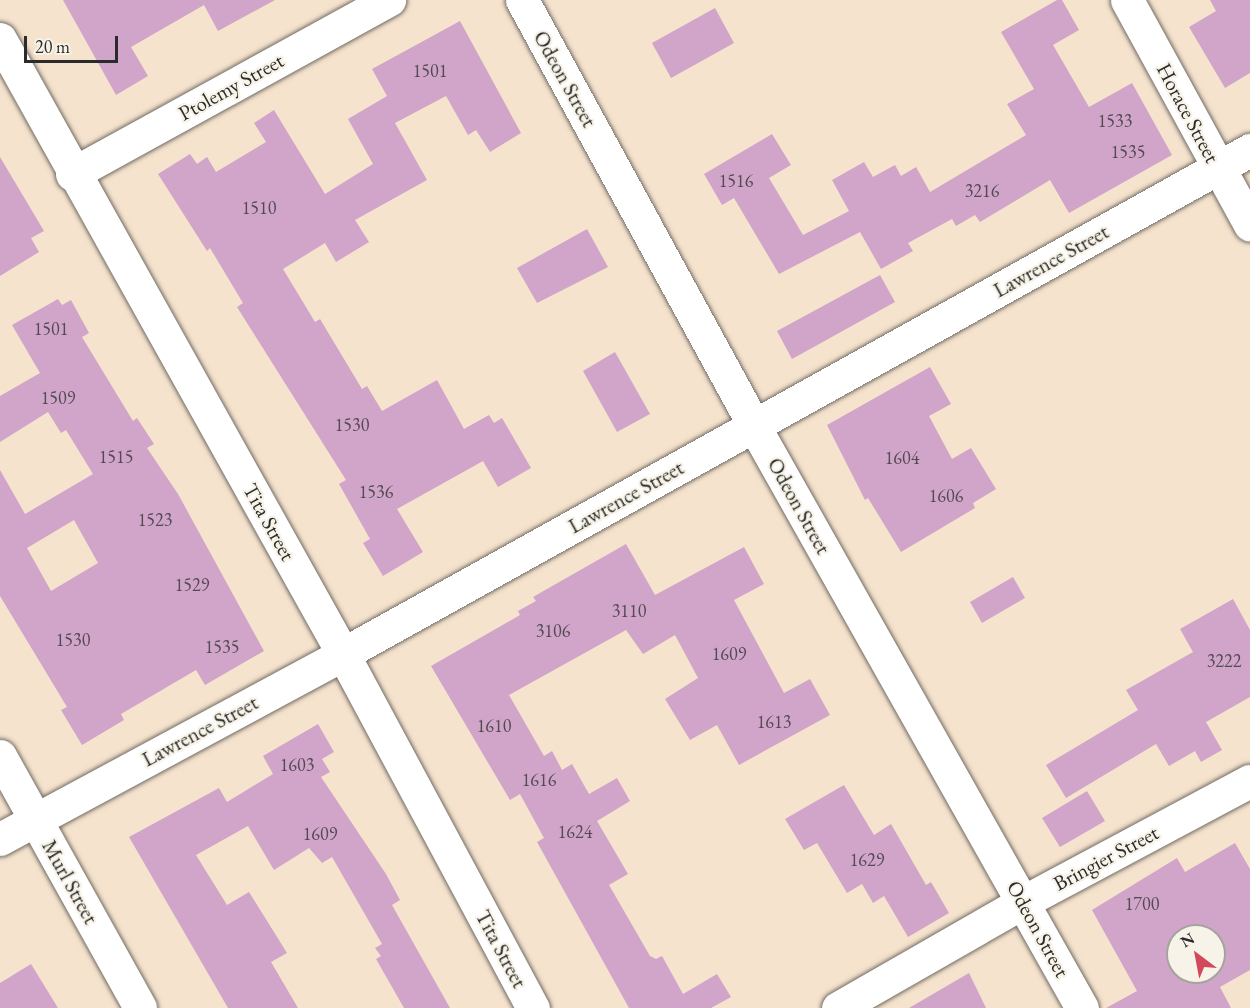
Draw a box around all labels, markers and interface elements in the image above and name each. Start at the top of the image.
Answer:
scale bar [27,24,122,62]
street label: Odeon Street [528,26,602,132]
text: 20 m [35,35,70,58]
street label: Ptolemy Street [174,48,288,126]
street label: Horace Street [1151,59,1225,167]
house number: 1501 [413,60,447,82]
house number: 1533 [1098,110,1132,132]
house number: 1535 [1111,141,1145,163]
house number: 1516 [719,170,753,192]
house number: 3216 [965,180,999,202]
house number: 1510 [242,197,276,219]
street label: Lawrence Street [989,219,1113,303]
house number: 1501 [34,318,68,340]
house number: 1509 [41,387,75,409]
house number: 1530 [335,414,369,436]
house number: 1515 [99,446,133,468]
house number: 1604 [885,447,919,469]
street label: Odeon Street [762,453,836,559]
street label: Lawrence Street [564,455,688,539]
street label: Tita Street [237,479,301,565]
house number: 1536 [359,481,393,503]
house number: 1606 [929,485,963,507]
house number: 1523 [138,509,172,531]
house number: 1529 [175,574,209,596]
house number: 3110 [612,600,646,622]
house number: 3106 [536,620,570,642]
house number: 1530 [56,629,90,651]
house number: 1535 [205,636,239,658]
house number: 1609 [712,643,746,665]
house number: 3222 [1207,650,1241,672]
street label: Lawrence Street [138,690,262,772]
house number: 1613 [757,711,791,733]
house number: 1610 [477,715,511,737]
house number: 1603 [280,754,314,776]
house number: 1616 [522,769,556,791]
street label: Bringier Street [1049,820,1163,896]
house number: 1624 [558,821,592,843]
house number: 1609 [303,823,337,845]
street label: Murl Street [37,835,103,929]
house number: 1629 [850,849,884,871]
street label: Odeon Street [1001,876,1075,982]
house number: 1700 [1125,893,1159,915]
street label: Tita Street [470,906,532,992]
north arrow [1166,924,1226,984]
text: N [1176,928,1198,952]

